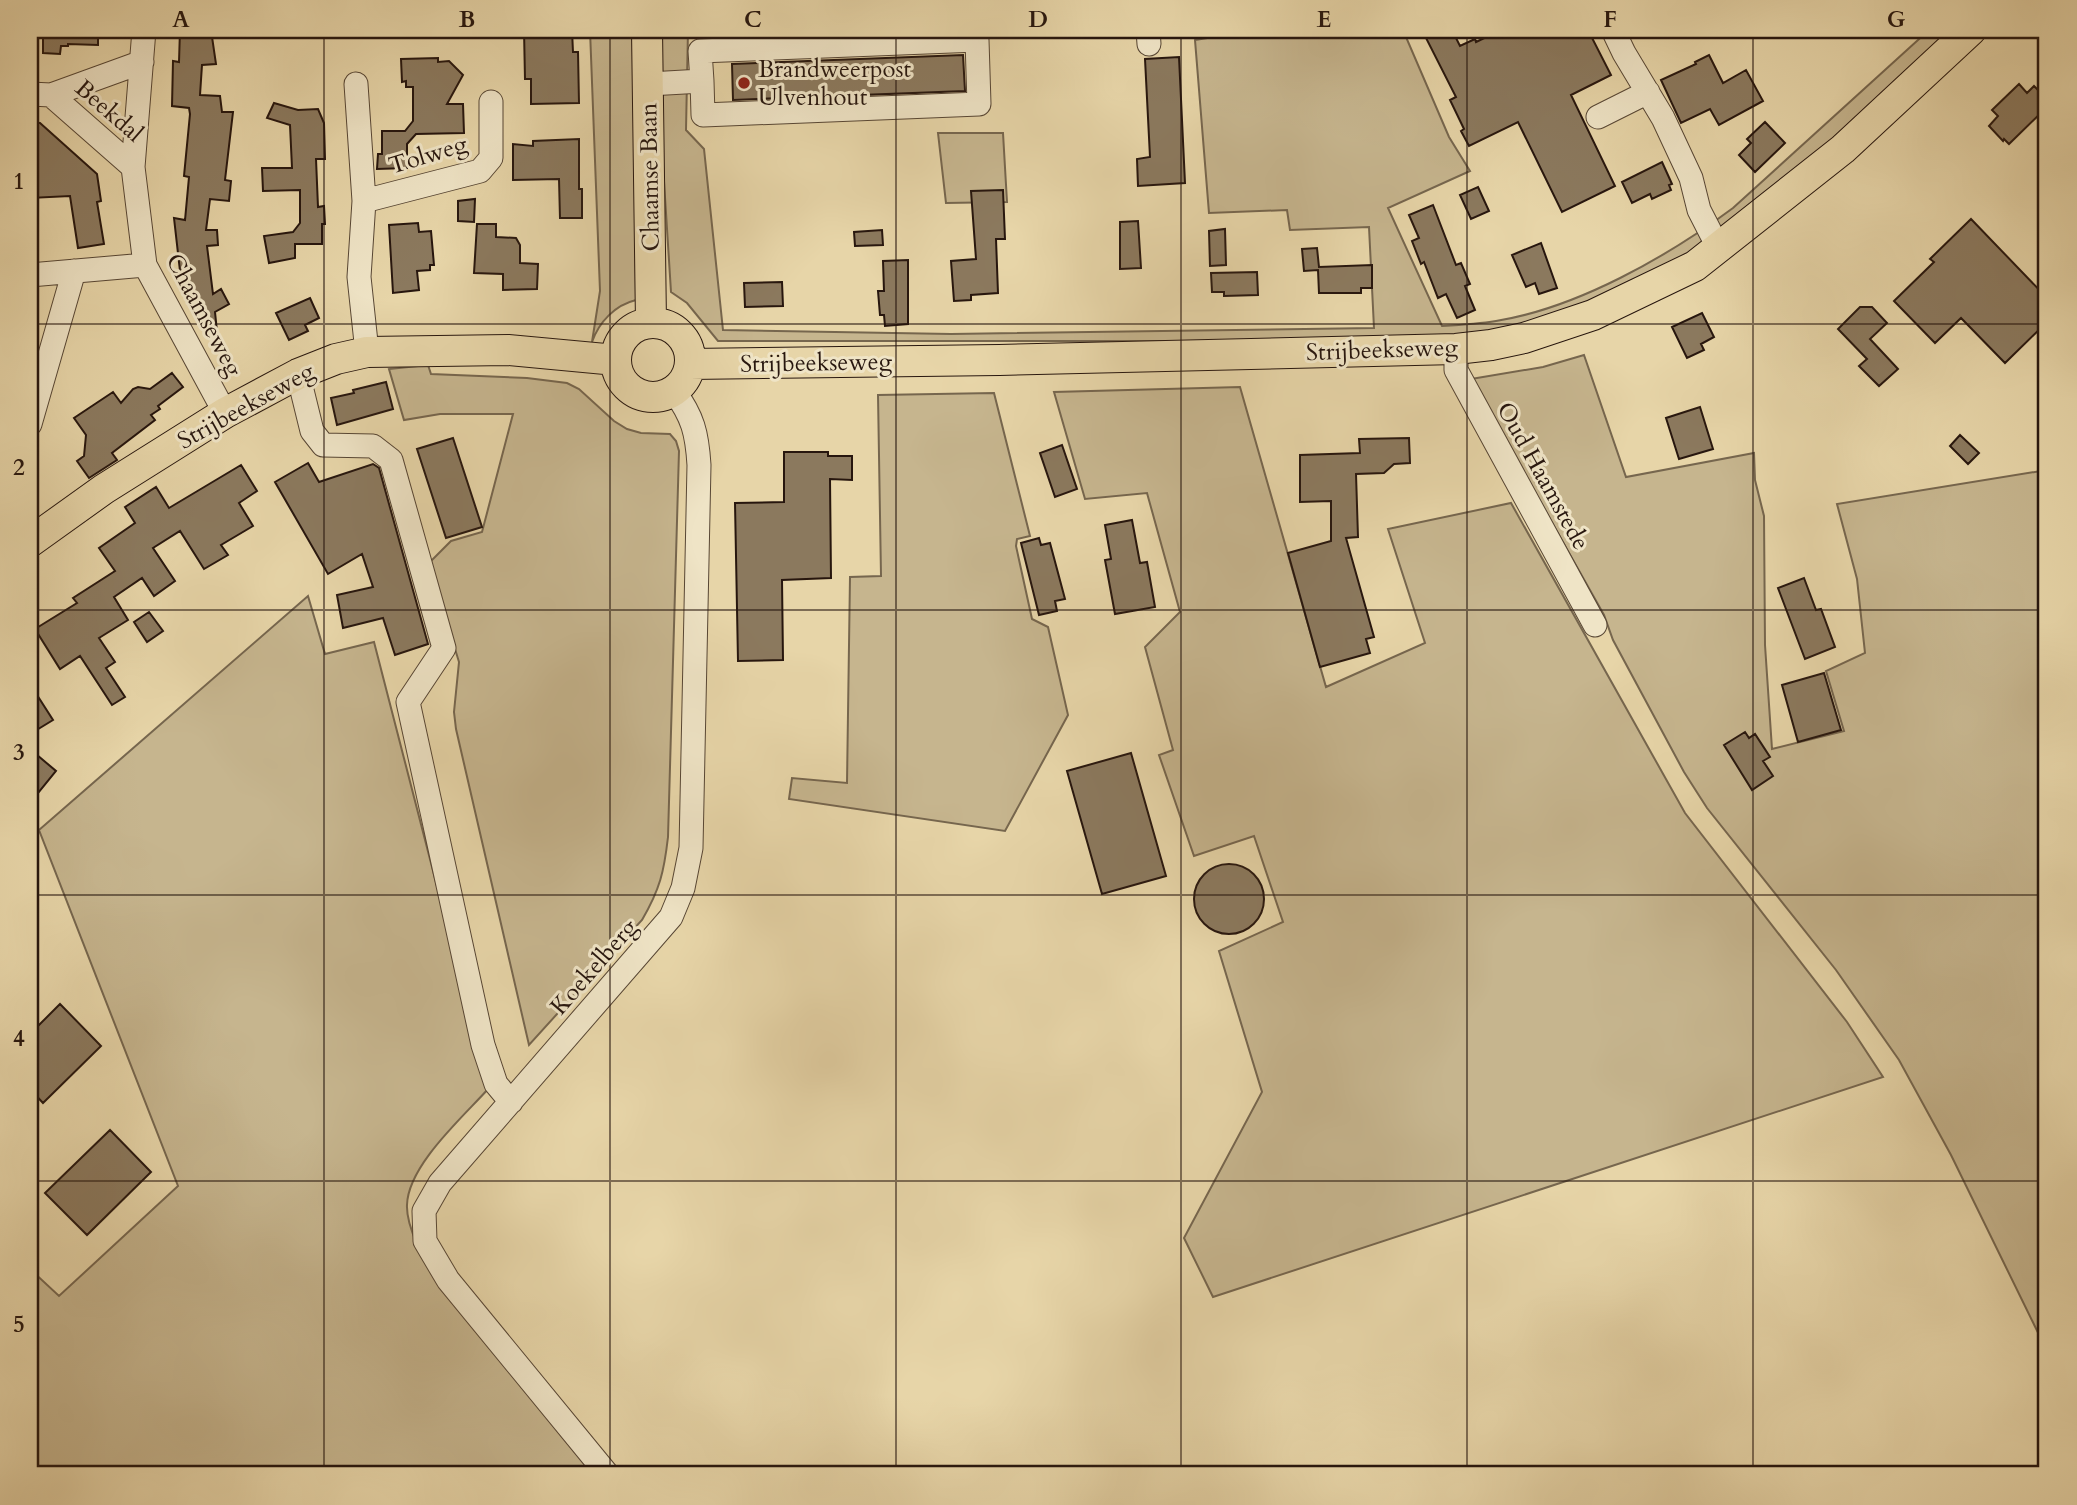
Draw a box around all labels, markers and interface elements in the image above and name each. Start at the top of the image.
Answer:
text: A [172,4,190,35]
text: B [459,4,475,35]
text: C [744,4,762,35]
text: D [1028,4,1048,35]
text: E [1317,4,1331,35]
text: F [1603,4,1617,35]
text: G [1887,4,1906,35]
place label: Brandweerpost Ulvenhout [758,53,911,114]
street label: Beekdal [68,72,150,150]
marker: Brandweerpost Ulvenhout [736,75,752,91]
street label: Chaamse Baan [632,102,668,252]
street label: Tolweg [385,127,472,183]
text: 1 [13,166,25,197]
street label: Chaamseweg [158,248,251,383]
street label: Strijbeekseweg [1306,331,1459,369]
street label: Strijbeekseweg [740,345,893,381]
street label: Strijbeekseweg [172,354,321,457]
street label: Oud Haamstede [1489,396,1597,556]
text: 2 [13,452,25,483]
text: 3 [13,737,25,768]
street label: Koekelberg [543,911,645,1022]
text: 4 [13,1023,25,1054]
text: 5 [13,1309,25,1340]

